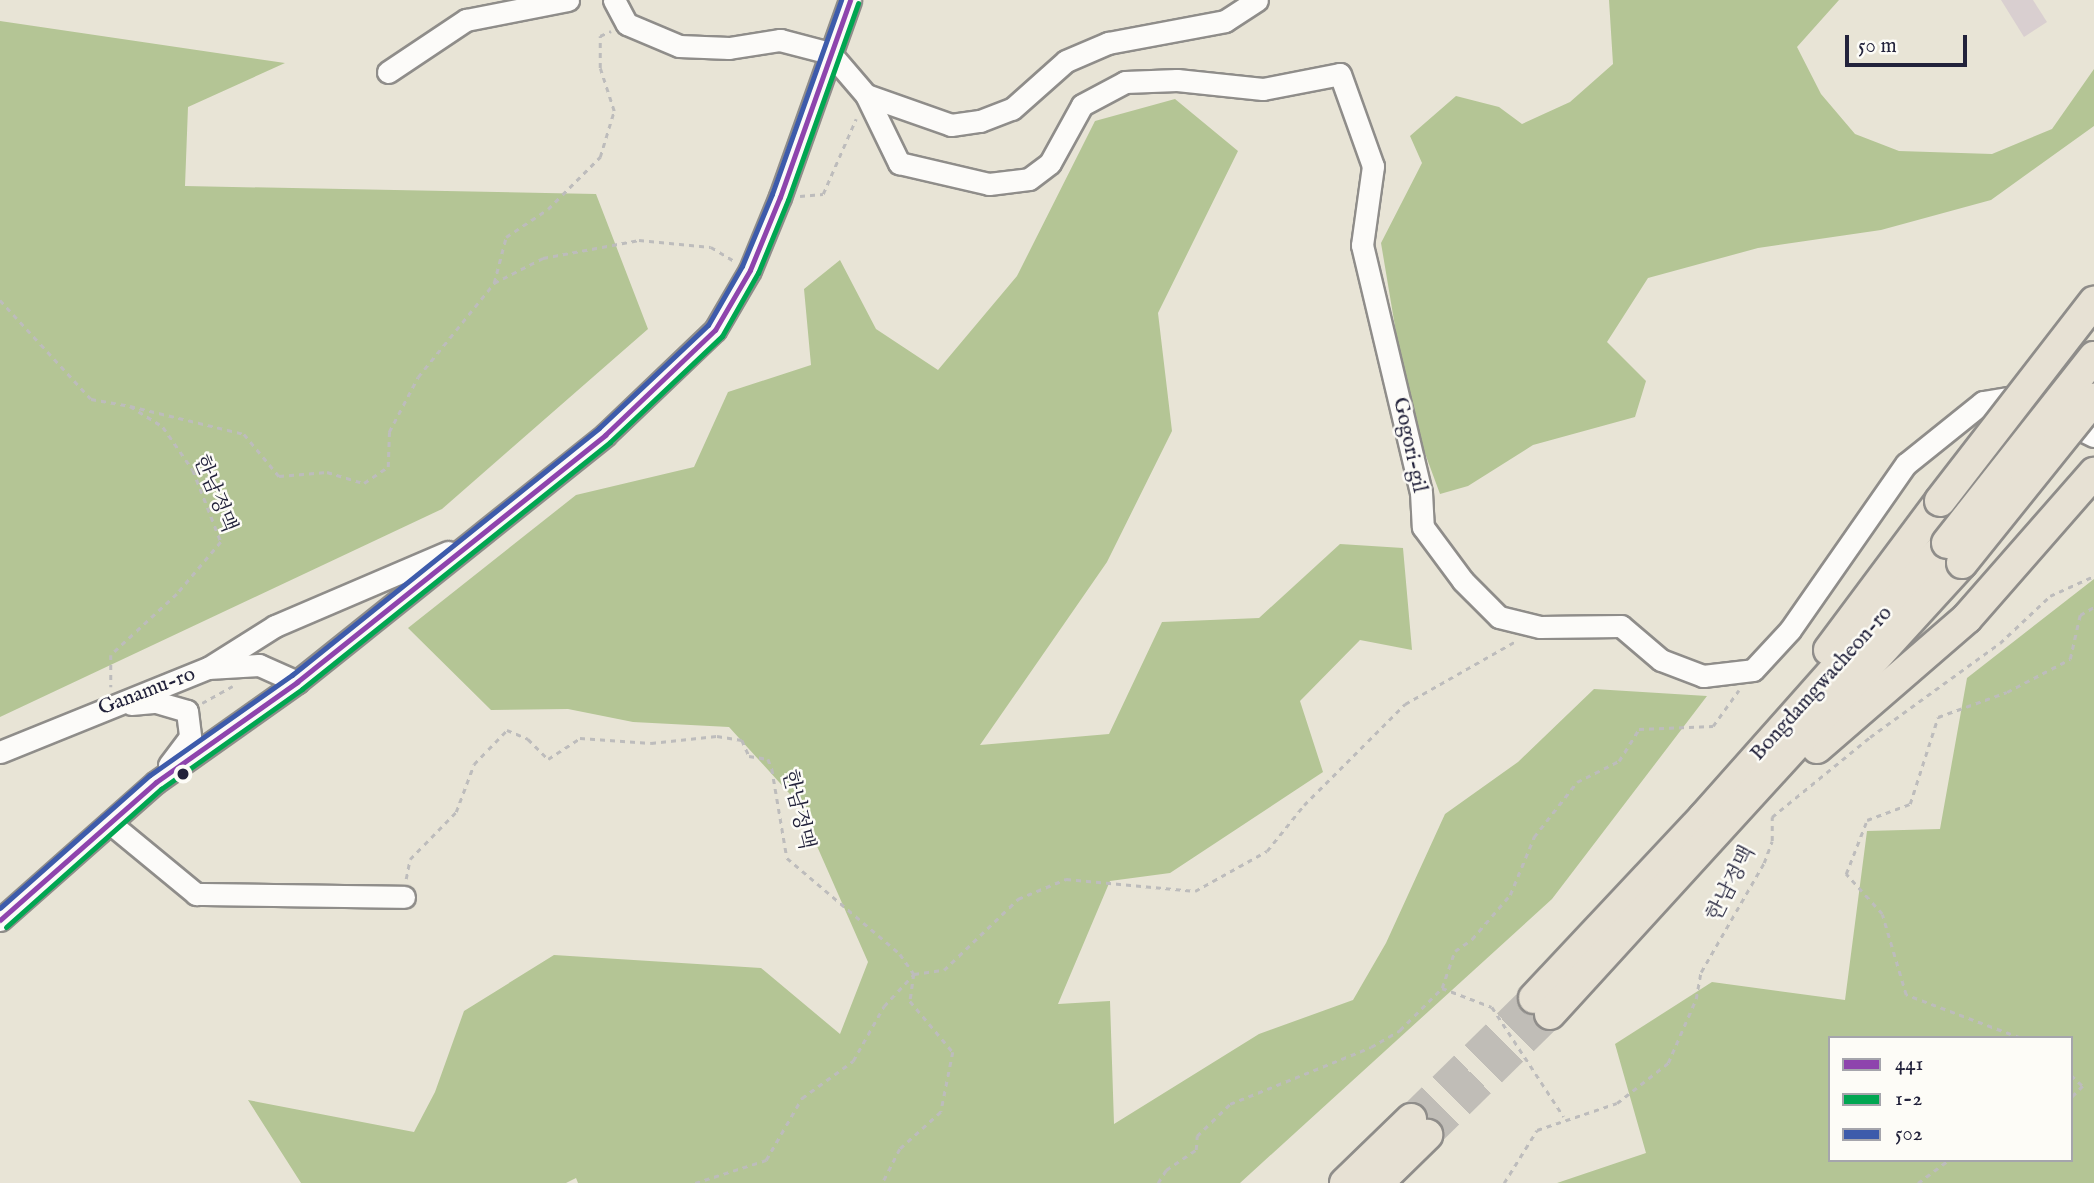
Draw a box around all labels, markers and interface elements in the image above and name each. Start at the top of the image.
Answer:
scale bar [1849,21,1972,65]
text: 50 m [1858,33,1897,60]
street label: Gogori-gil [1387,395,1431,495]
street label: 한남정맥 [187,452,241,536]
street label: Bongdamgwacheon-ro [1746,601,1898,767]
street label: Ganamu-ro [95,662,199,722]
unlabelled marker [176,767,190,781]
street label: 한남정맥 [776,768,818,852]
street label: 한남정맥 [1702,842,1762,926]
legend [1828,1036,2073,1162]
text: 441 [1895,1051,1923,1078]
text: 1-2 [1895,1086,1922,1113]
text: 502 [1895,1121,1923,1148]

